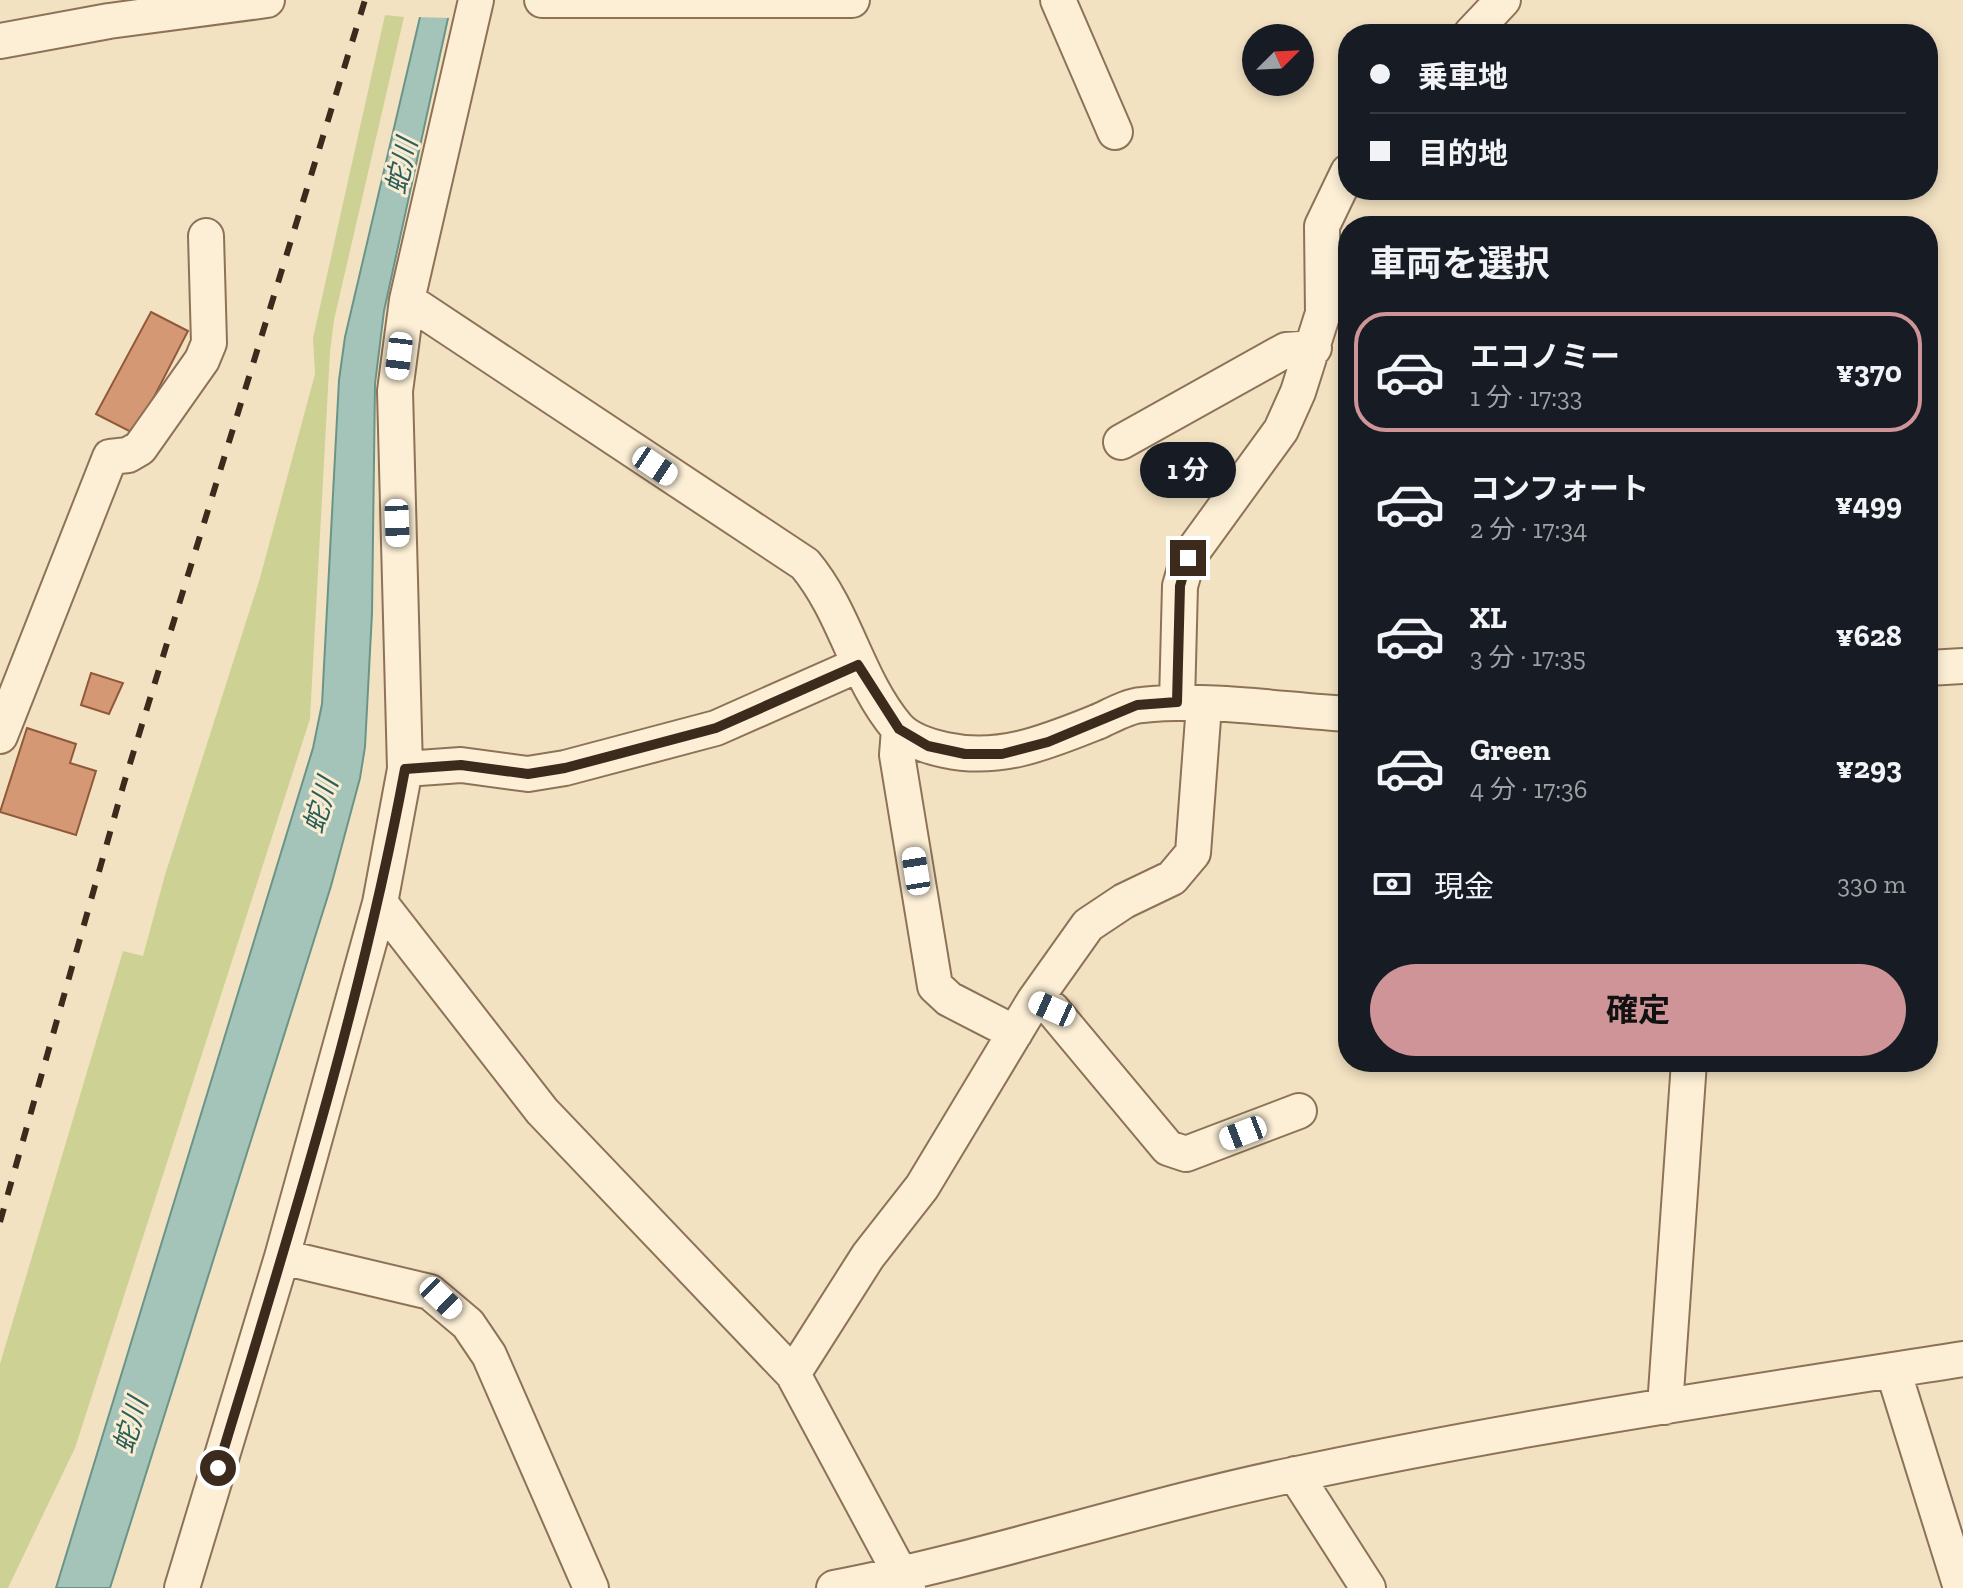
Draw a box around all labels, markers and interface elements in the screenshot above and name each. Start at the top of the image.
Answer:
north arrow [1242,24,1314,96]
map controls [1242,24,1314,96]
text: 乗車地 [1418,59,1508,95]
water label: 蛇川 [379,132,425,197]
text: 目的地 [1418,136,1508,172]
text: 車両を選択 [1370,242,1550,285]
car [384,331,414,381]
icon: car [1374,336,1446,408]
text: エコノミー [1470,339,1620,375]
text: ¥370 [1836,354,1902,390]
text: 1 分 · 17:33 [1470,381,1582,413]
callout: 1 分 [1140,442,1236,498]
car [628,443,682,489]
text: 1 分 [1167,454,1209,486]
icon: car [1374,468,1446,540]
text: コンフォート [1470,471,1649,507]
text: ¥499 [1835,486,1902,522]
car [384,499,410,547]
text: 2 分 · 17:34 [1470,513,1587,545]
route end [1170,540,1206,576]
icon: car [1374,600,1446,672]
text: XL [1470,600,1507,636]
text: ¥628 [1836,618,1902,654]
text: 3 分 · 17:35 [1470,641,1586,673]
icon: car [1374,732,1446,804]
text: Green [1470,732,1550,768]
text: ¥293 [1836,750,1902,786]
water label: 蛇川 [297,771,345,837]
text: 4 分 · 17:36 [1470,773,1588,805]
car [900,845,932,897]
icon: cash [1370,862,1414,906]
text: 330 m [1837,868,1906,900]
text: 現金 [1434,869,1494,905]
button: 確定 [1370,964,1906,1056]
car [1025,988,1079,1030]
car [1216,1113,1270,1153]
car [415,1273,467,1323]
water label: 蛇川 [107,1391,155,1457]
route start [200,1450,236,1486]

